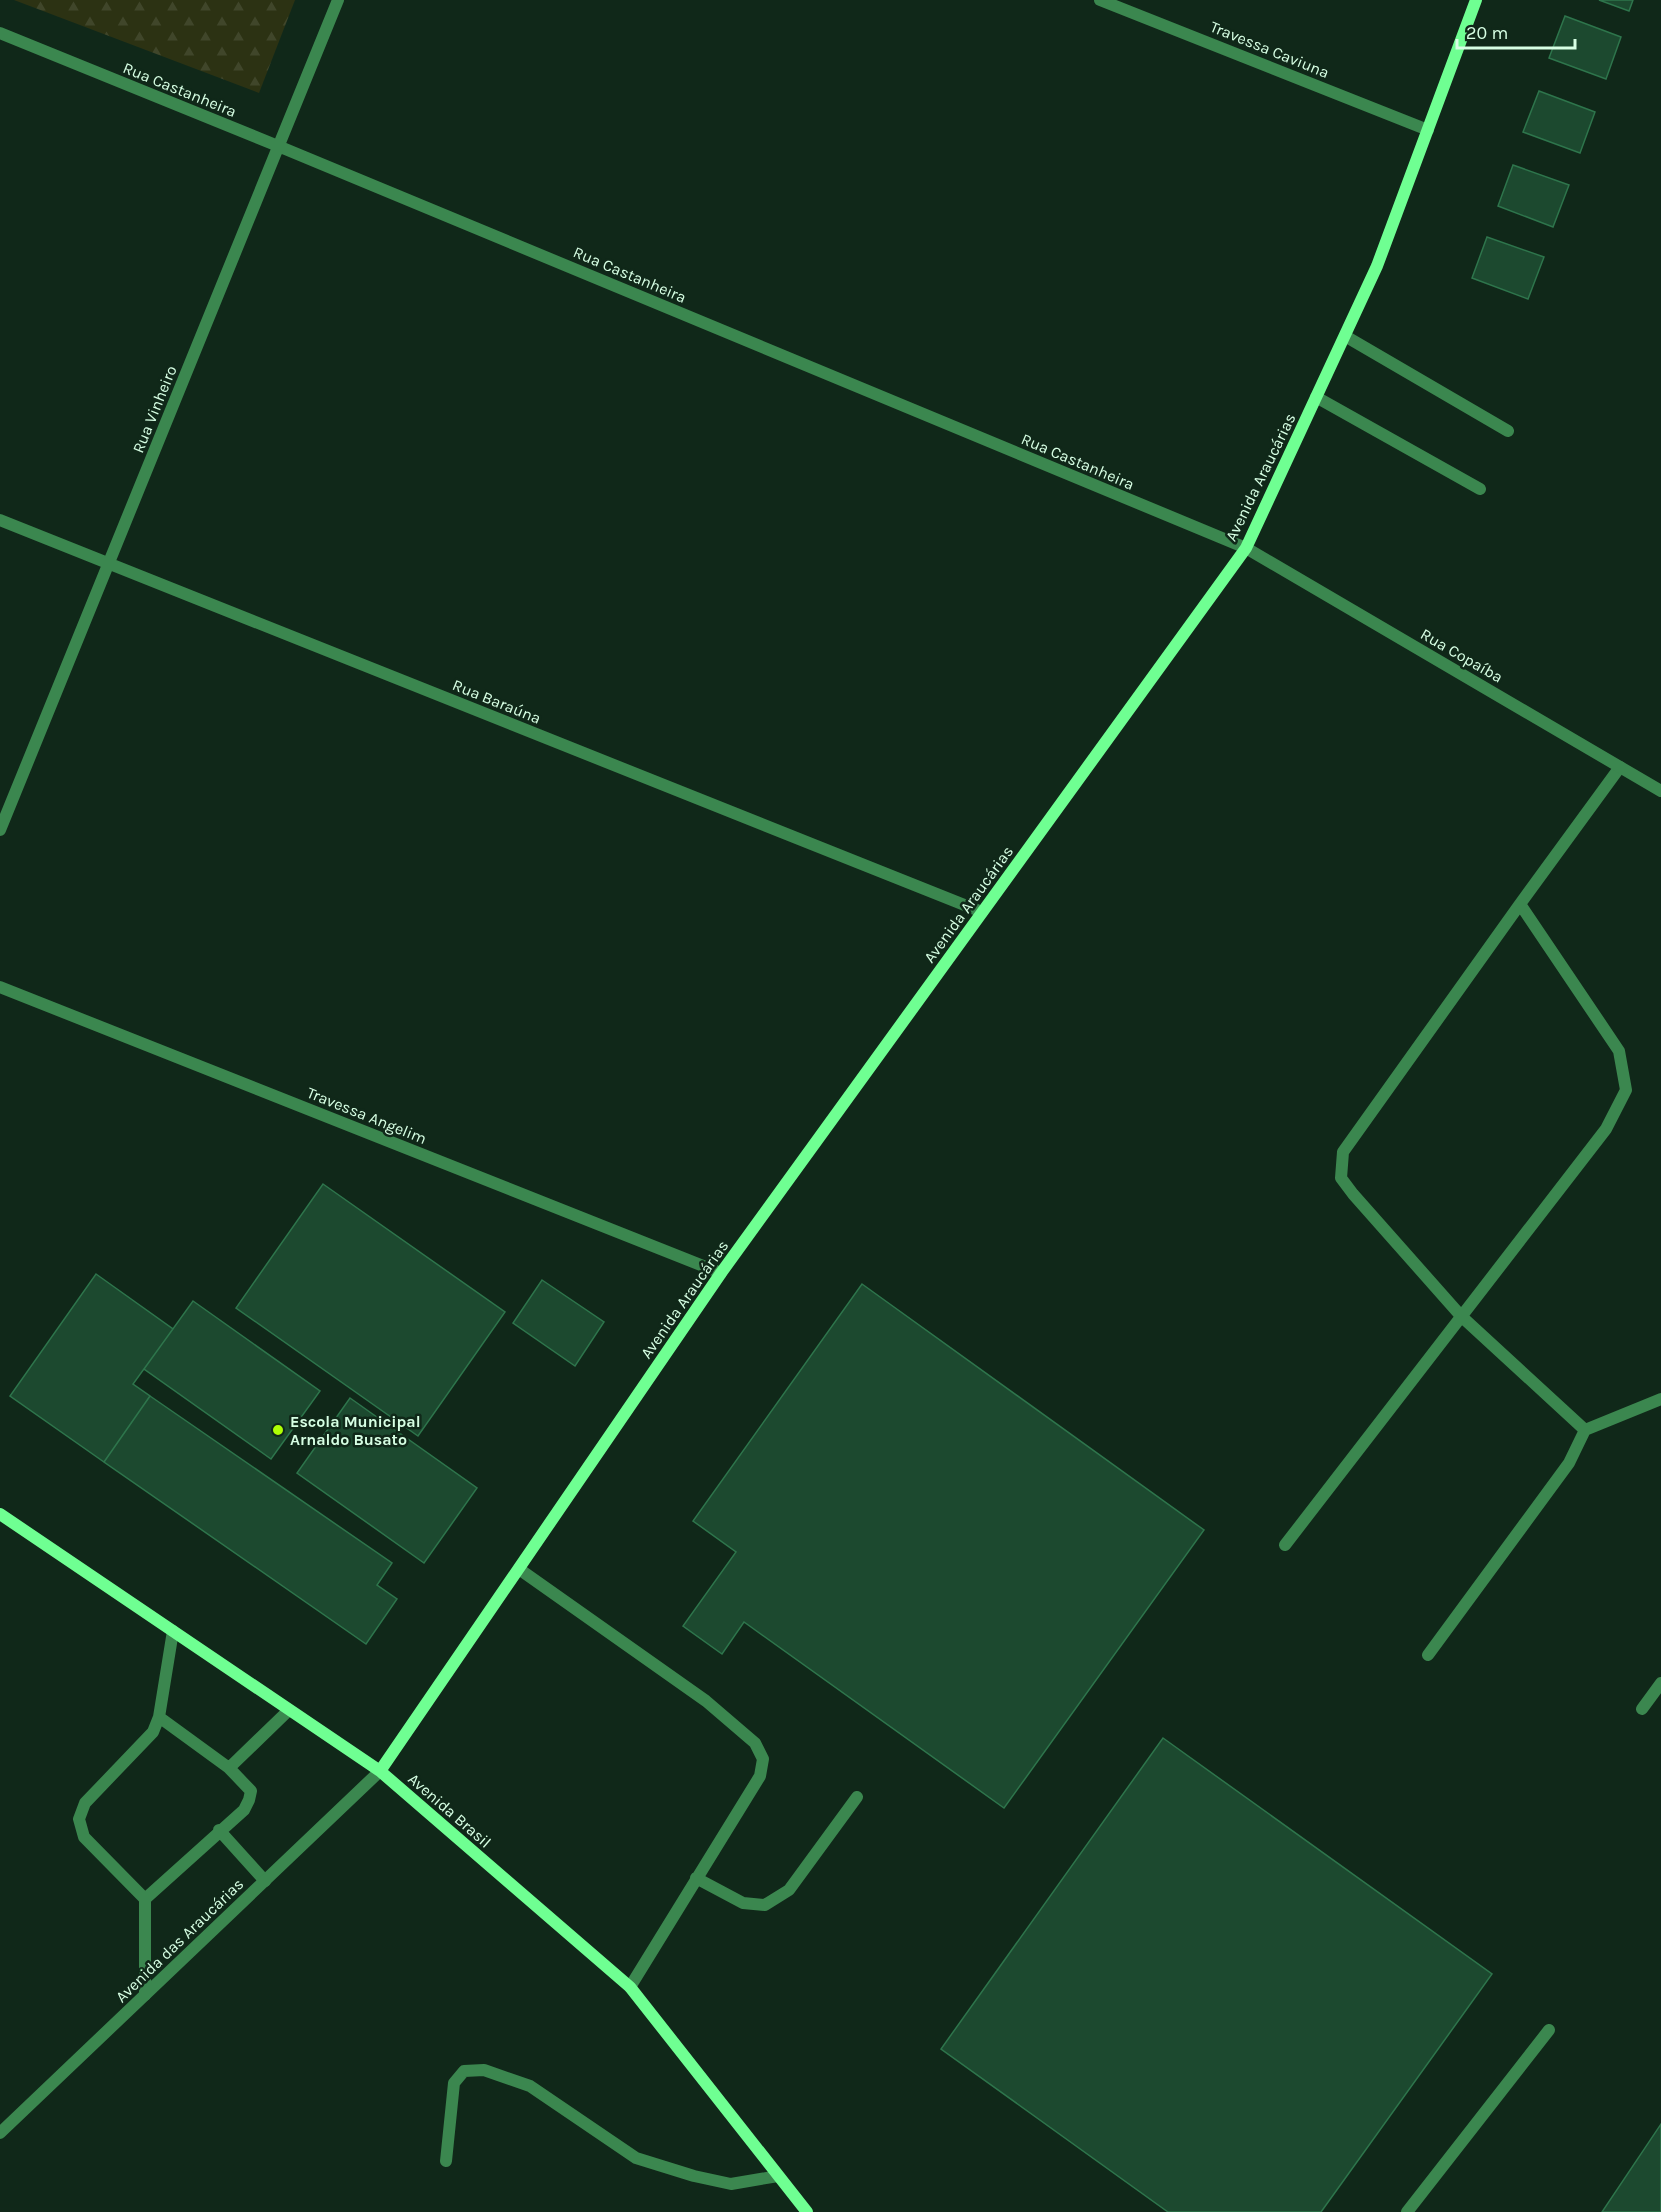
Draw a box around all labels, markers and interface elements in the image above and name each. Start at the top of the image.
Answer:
scale bar [1457,12,1576,50]
street label: Travessa Caviuna [1208,17,1332,82]
text: 20 m [1466,22,1508,44]
street label: Rua Castanheira [120,58,239,121]
street label: Rua Castanheira [570,242,689,307]
street label: Rua Vinheiro [128,363,181,456]
street label: Avenida Araucárias [1221,410,1300,544]
street label: Rua Castanheira [1018,429,1137,494]
street label: Rua Copaíba [1417,624,1506,687]
street label: Rua Baraúna [450,675,544,728]
street label: Avenida Araucárias [920,842,1017,966]
street label: Travessa Angelim [304,1083,429,1148]
street label: Avenida Araucárias [636,1237,732,1362]
place label: Escola Municipal Arnaldo Busato [290,1412,421,1449]
marker: Escola Municipal Arnaldo Busato [271,1423,285,1437]
street label: Avenida Brasil [404,1769,495,1852]
street label: Avenida das Araucárias [111,1874,247,2006]

